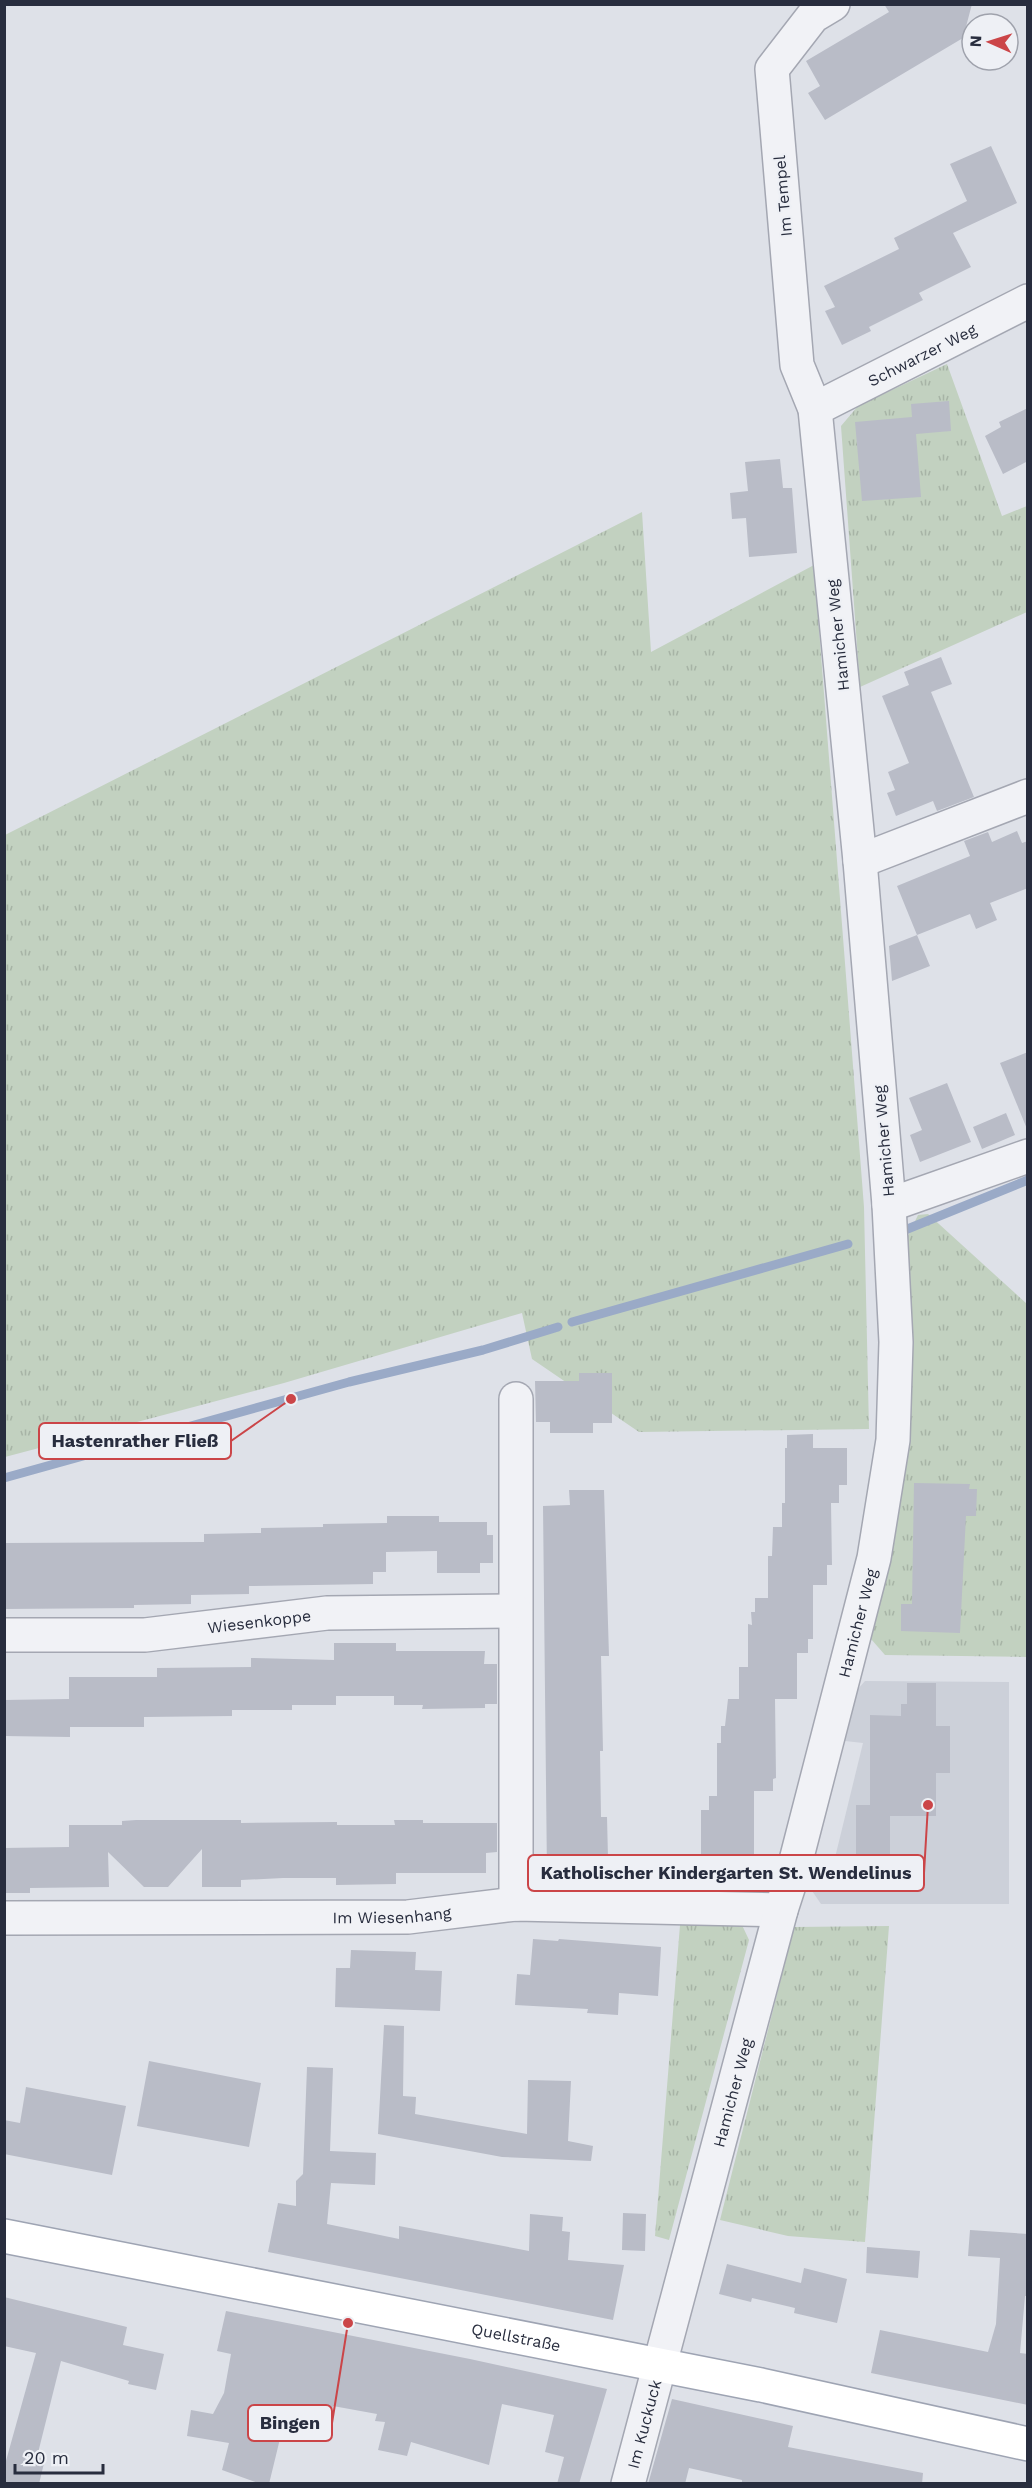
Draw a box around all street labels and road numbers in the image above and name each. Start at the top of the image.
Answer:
street label: Im Tempel [770,154,796,237]
street label: Schwarzer Weg [865,319,980,390]
street label: Hamicher Weg [823,578,853,692]
street label: Hamicher Weg [870,1084,898,1198]
street label: Hamicher Weg [834,1566,881,1680]
street label: Wiesenkoppe [206,1606,312,1637]
street label: Im Wiesenhang [333,1902,453,1927]
street label: Hamicher Weg [709,2036,756,2149]
street label: Quellstraße [470,2319,562,2355]
street label: Im Kuckuck [623,2378,665,2471]

